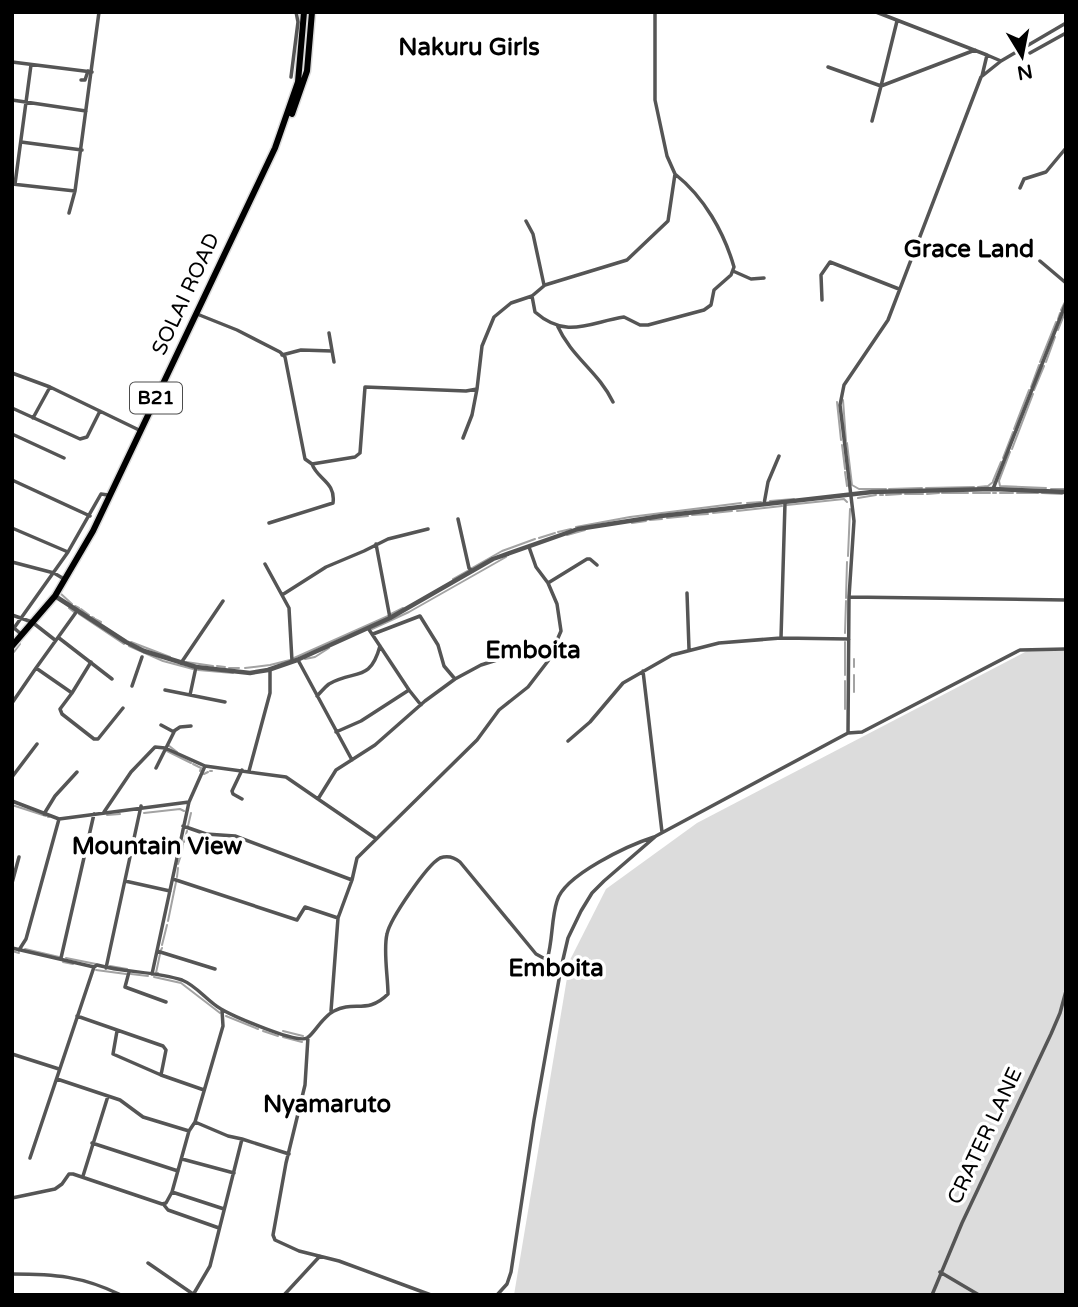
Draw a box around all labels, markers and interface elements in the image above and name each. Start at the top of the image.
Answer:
north arrow [987,21,1057,91]
district label: Nakuru Girls [398,33,540,62]
text: N [1015,60,1034,84]
street label: SOLAI ROAD [147,229,225,359]
district label: Grace Land [904,235,1034,264]
road number: B21 [130,382,182,414]
district label: Emboita [485,636,581,665]
district label: Mountain View [72,832,242,861]
district label: Emboita [508,954,604,983]
street label: CRATER LANE [942,1064,1028,1208]
district label: Nyamaruto [263,1090,391,1119]

